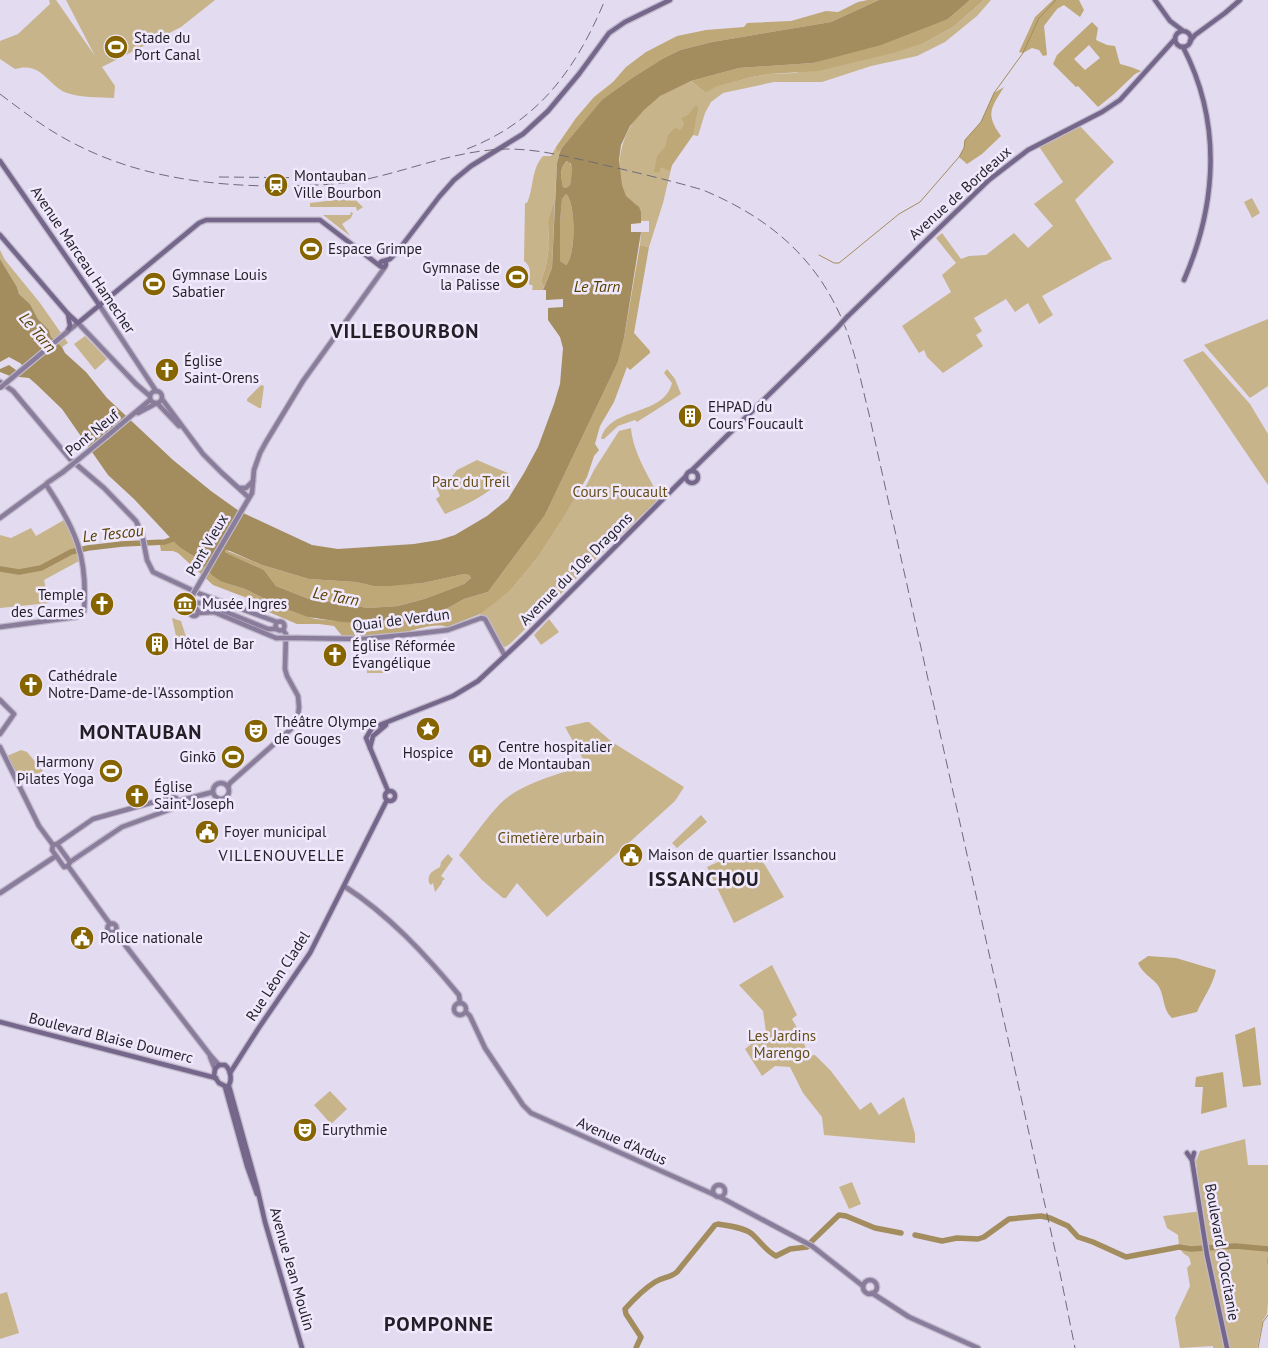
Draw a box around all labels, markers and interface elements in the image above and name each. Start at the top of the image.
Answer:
place label: Stade du Port Canal [134,28,201,64]
sports icon: Stade du Port Canal [103,34,129,60]
street label: Avenue de Bordeaux [904,141,1015,244]
place label: Montauban Ville Bourbon [293,166,381,202]
station icon: Montauban Ville Bourbon [263,172,289,198]
street label: Avenue Marceau Hamecher [27,182,140,337]
sports icon: Espace Grimpe [298,236,324,262]
place label: Espace Grimpe [328,239,422,258]
place label: Gymnase de la Palisse [422,258,500,294]
sports icon: Gymnase de la Palisse [504,264,530,290]
place label: Gymnase Louis Sabatier [172,265,267,301]
sports icon: Gymnase Louis Sabatier [141,271,167,297]
water label: Le Tarn [574,276,620,296]
water label: Le Tarn [15,308,61,356]
district label: VILLEBOURBON [330,318,479,344]
place label: Église Saint-Orens [184,351,259,387]
church icon: Église Saint-Orens [154,357,180,383]
place label: EHPAD du Cours Foucault [708,397,803,433]
building icon: EHPAD du Cours Foucault [677,403,703,429]
street label: Pont Neuf [61,404,123,460]
park label: Parc du Treil [432,472,511,491]
park label: Cours Foucault [572,482,668,501]
street label: Avenue du 10e Dragons [515,508,636,629]
street label: Pont Vieux [181,510,232,579]
water label: Le Tescou [81,520,145,546]
water label: Le Tarn [311,582,361,610]
place label: Temple des Carmes [11,585,84,621]
church icon: Temple des Carmes [89,591,115,617]
museum icon: Musée Ingres [172,591,198,617]
place label: Musée Ingres [202,594,287,613]
street label: Quai de Verdun [351,604,451,635]
building icon: Hôtel de Bar [144,631,170,657]
place label: Hôtel de Bar [174,634,254,653]
place label: Église Réformée Évangélique [352,636,455,672]
church icon: Église Réformée Évangélique [322,642,348,668]
place label: Cathédrale Notre-Dame-de-l'Assomption [48,666,234,702]
church icon: Cathédrale Notre-Dame-de-l'Assomption [18,672,44,698]
place label: Théâtre Olympe de Gouges [274,712,377,748]
place icon: Hospice [415,716,441,742]
theatre icon: Théâtre Olympe de Gouges [243,718,269,744]
district label: MONTAUBAN [79,719,203,745]
place label: Centre hospitalier de Montauban [498,737,612,773]
place label: Hospice [403,743,453,762]
hospital icon: Centre hospitalier de Montauban [467,743,493,769]
sports icon: Ginkō [220,744,246,770]
place label: Ginkō [180,747,216,766]
place label: Harmony Pilates Yoga [17,752,94,788]
sports icon: Harmony Pilates Yoga [98,758,124,784]
place label: Église Saint-Joseph [154,777,234,813]
church icon: Église Saint-Joseph [124,783,150,809]
public building icon: Foyer municipal [194,819,220,845]
place label: Foyer municipal [224,822,327,841]
park label: Cimetière urbain [498,828,604,847]
public building icon: Maison de quartier Issanchou [618,842,644,868]
district label: VILLENOUVELLE [218,845,345,865]
place label: Maison de quartier Issanchou [648,845,836,864]
district label: ISSANCHOU [648,866,760,892]
public building icon: Police nationale [69,925,95,951]
street label: Rue Léon Cladel [241,927,314,1024]
place label: Police nationale [100,928,203,947]
street label: Boulevard Blaise Doumerc [27,1008,195,1067]
park label: Les Jardins Marengo [748,1026,816,1062]
street label: Avenue d'Ardus [574,1112,670,1169]
theatre icon: Eurythmie [292,1117,318,1143]
place label: Eurythmie [322,1120,387,1139]
street label: Boulevard d'Occitanie [1201,1182,1244,1322]
street label: Avenue Jean Moulin [266,1205,319,1333]
district label: POMPONNE [384,1311,494,1337]

